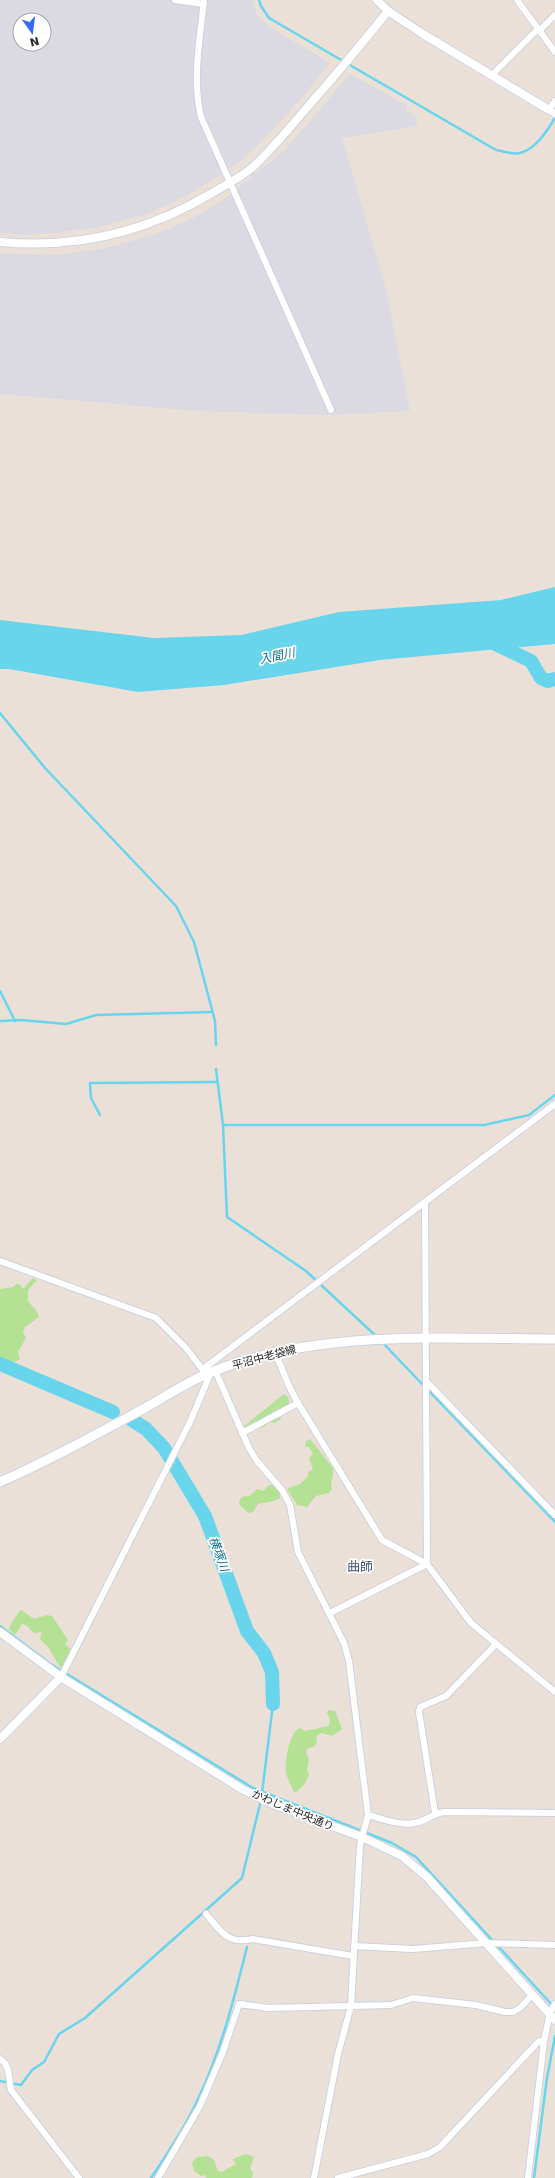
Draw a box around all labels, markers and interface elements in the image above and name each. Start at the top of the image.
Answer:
north arrow [12,12,52,52]
text: N [28,34,40,49]
water label: 入間川 [258,645,298,667]
street label: 平沼中老袋線 [231,1343,298,1372]
water label: 横塚川 [206,1535,232,1575]
district label: 曲師 [347,1559,373,1574]
street label: かわじま中央通り [250,1787,336,1834]

